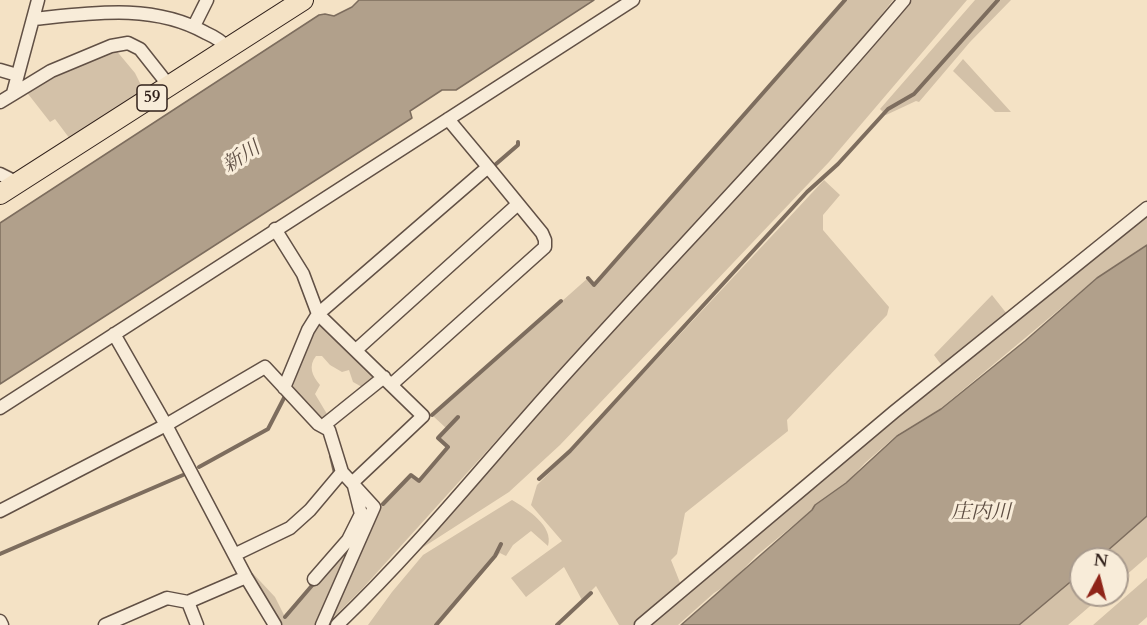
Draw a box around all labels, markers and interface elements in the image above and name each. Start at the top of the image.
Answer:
road number: 59 [137,85,167,111]
water label: 新川 [219,137,265,179]
water label: 庄内川 [951,501,1011,525]
north arrow [1069,547,1129,607]
text: N [1093,549,1109,573]

